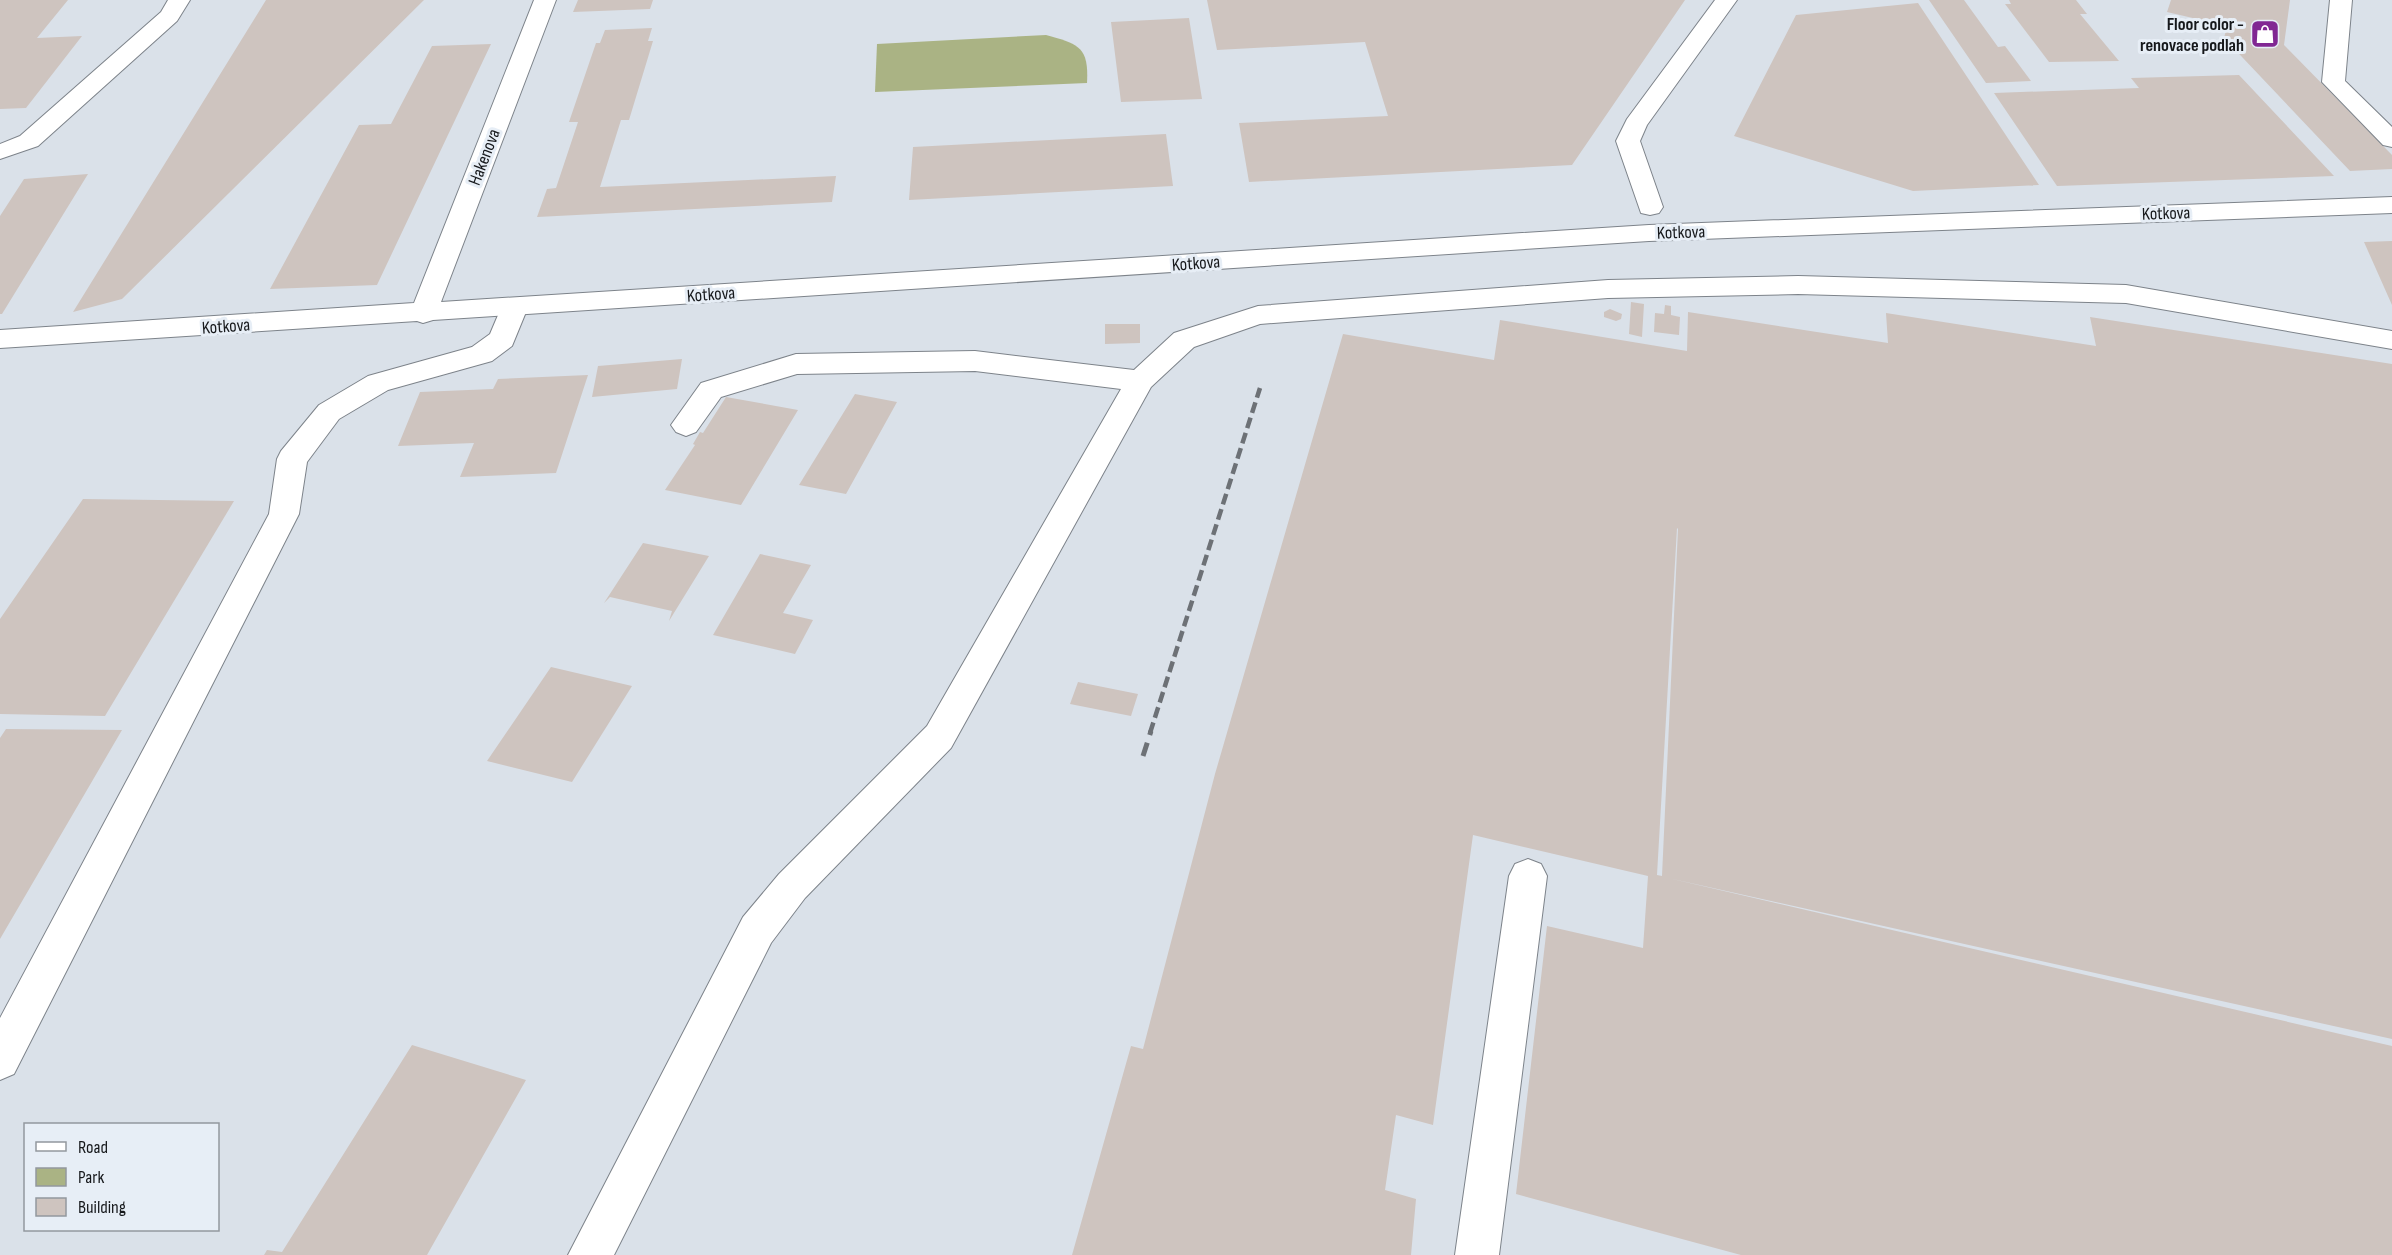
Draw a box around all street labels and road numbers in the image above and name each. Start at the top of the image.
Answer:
street label: Hakenova [464,126,505,188]
street label: Kotkova [2141,202,2191,225]
street label: Kotkova [1656,221,1706,244]
street label: Kotkova [1171,251,1221,276]
street label: Kotkova [686,282,736,307]
street label: Kotkova [201,314,251,339]

